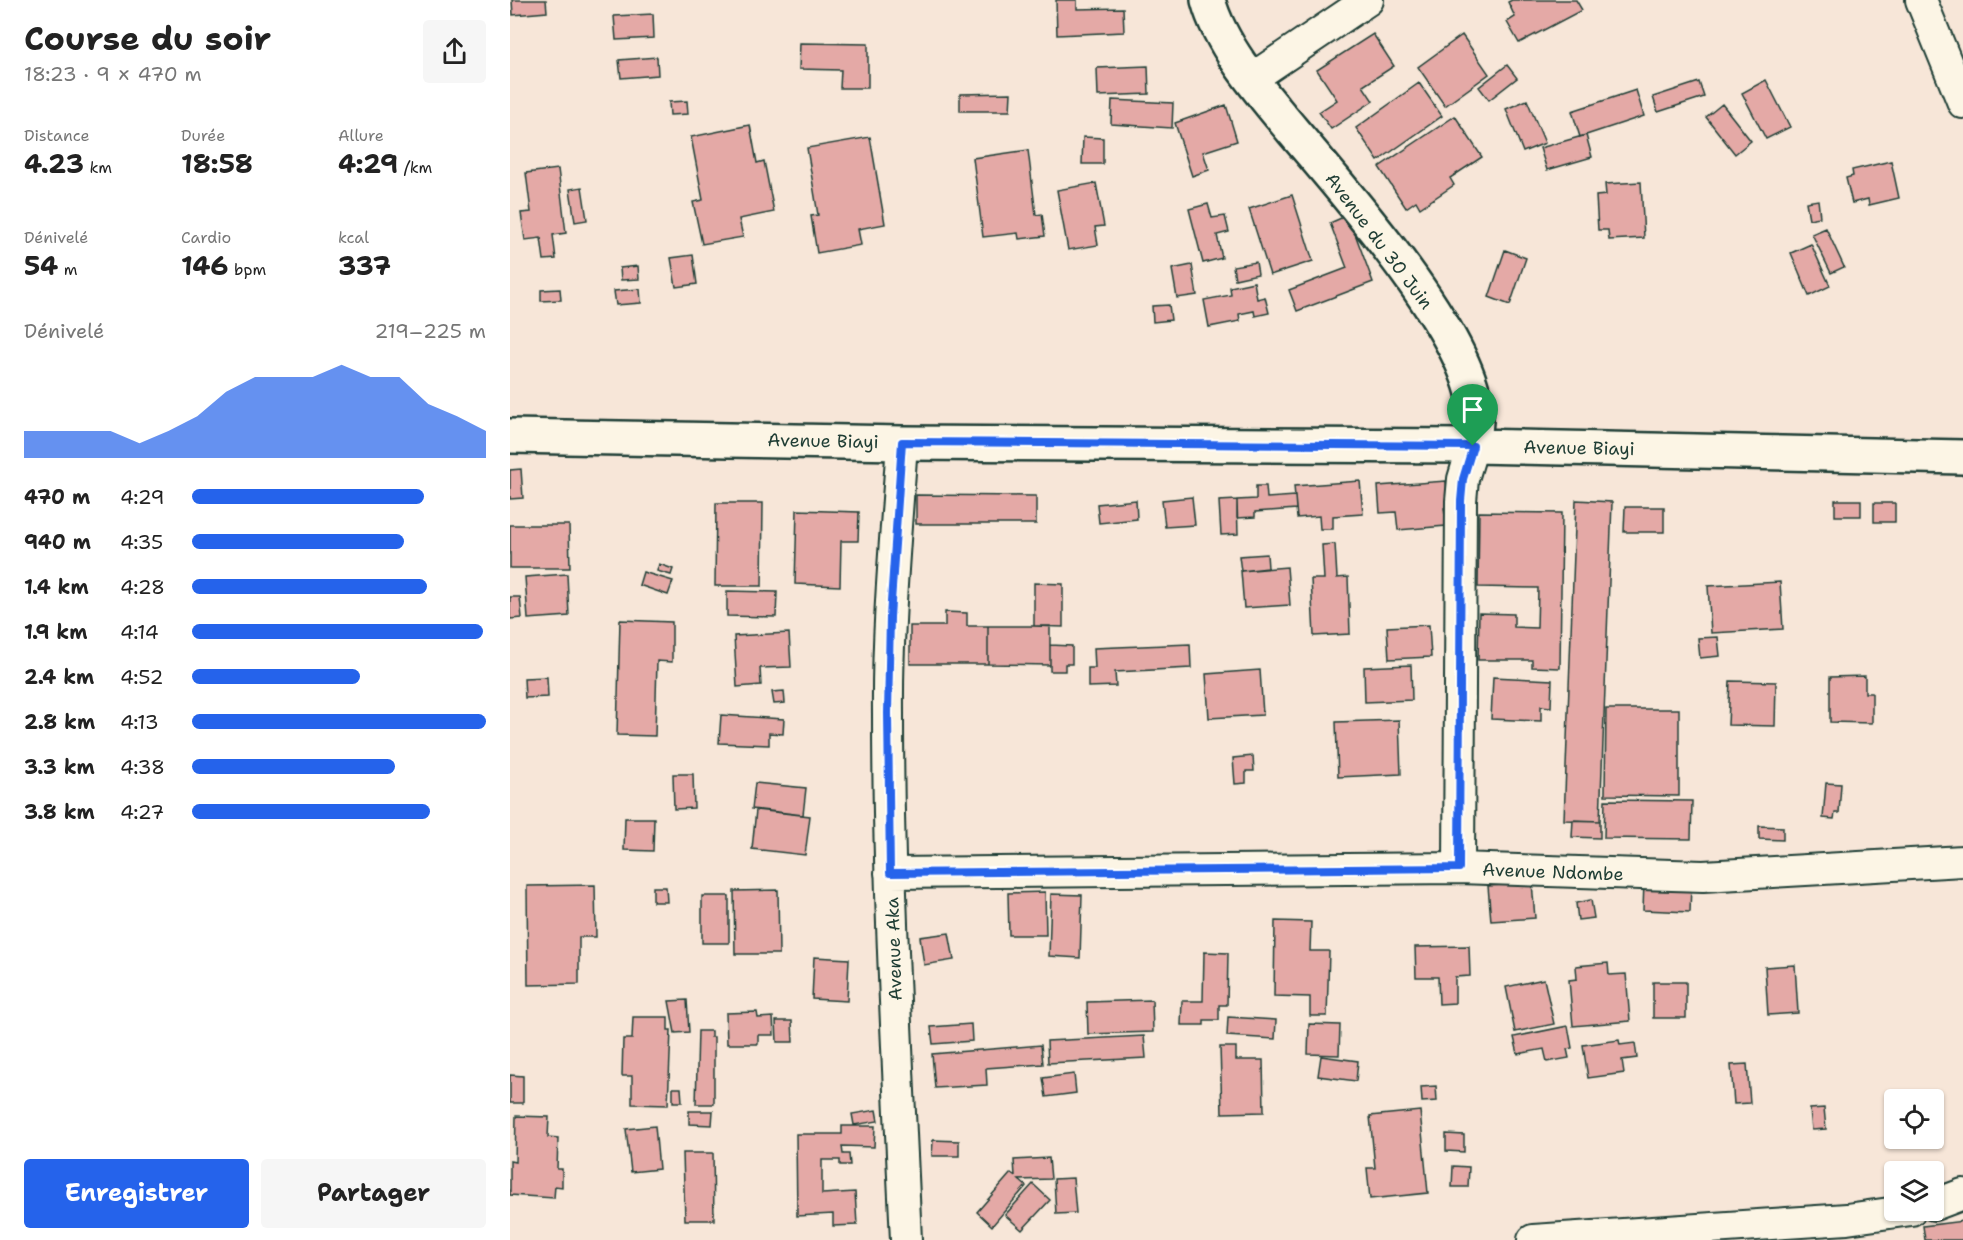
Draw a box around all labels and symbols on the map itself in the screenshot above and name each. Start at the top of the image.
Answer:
street label: Avenue du 30 Juin [1320,168,1438,314]
pin [1447,384,1498,446]
street label: Avenue Biayi [767,428,879,454]
street label: Avenue Biayi [1523,435,1635,461]
street label: Avenue Ndombe [1482,858,1624,886]
street label: Avenue Aka [880,897,908,1001]

